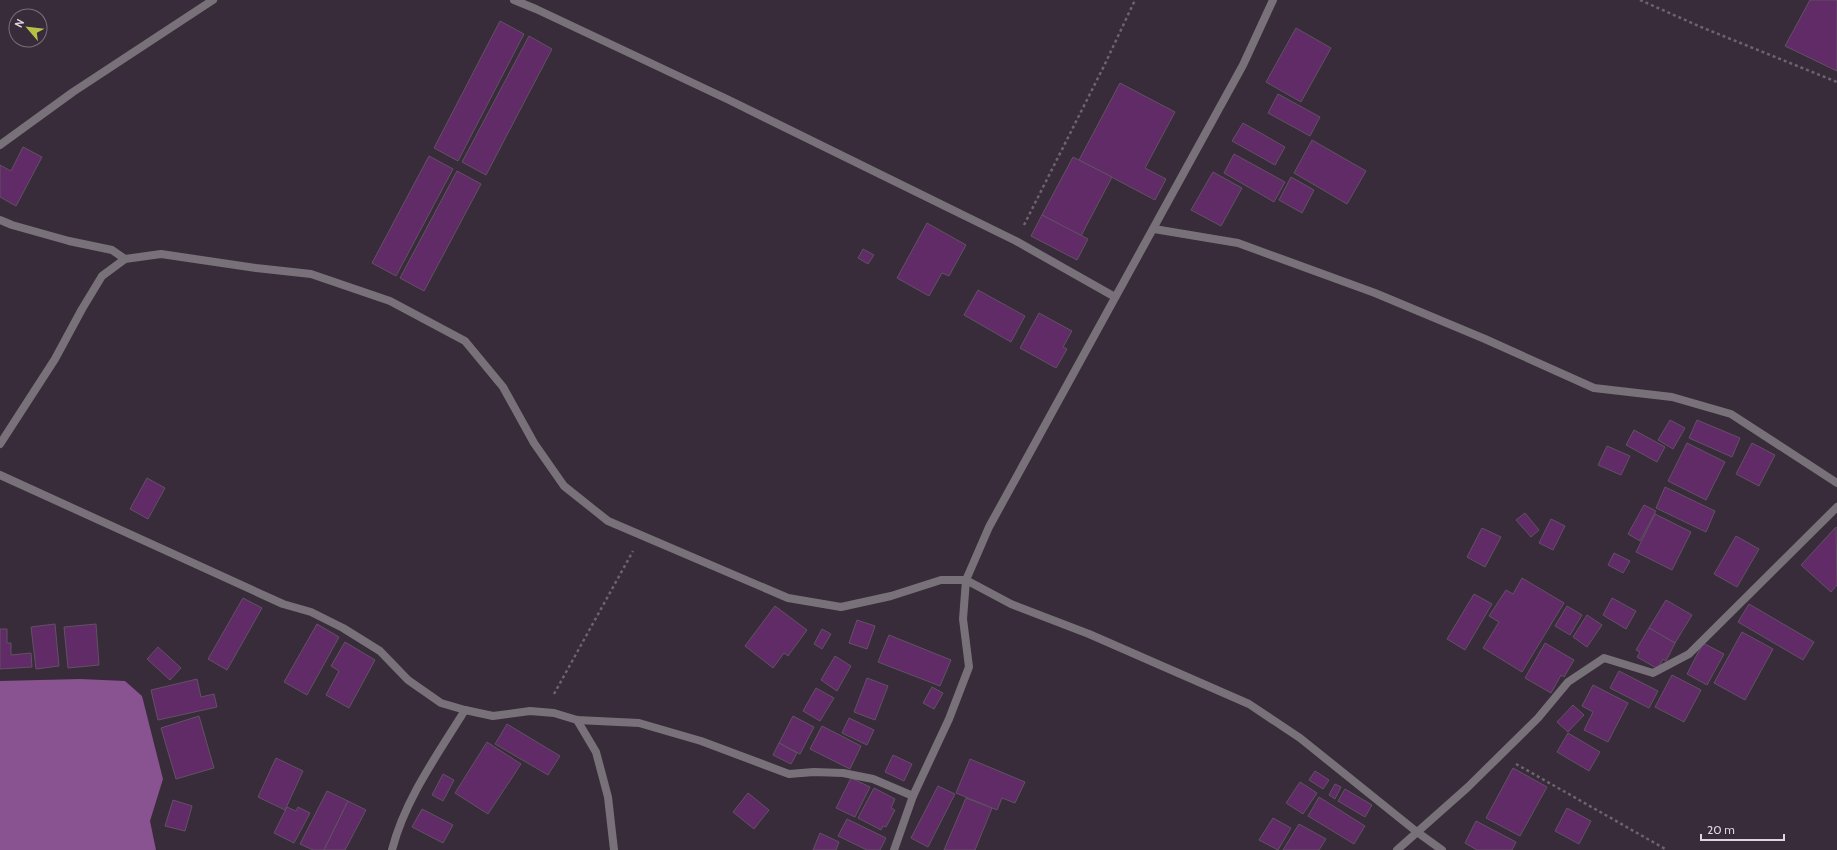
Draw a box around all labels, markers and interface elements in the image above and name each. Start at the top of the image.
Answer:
north arrow [8,8,48,48]
text: N [11,17,27,30]
scale bar [1701,816,1784,842]
text: 20 m [1707,822,1735,837]

